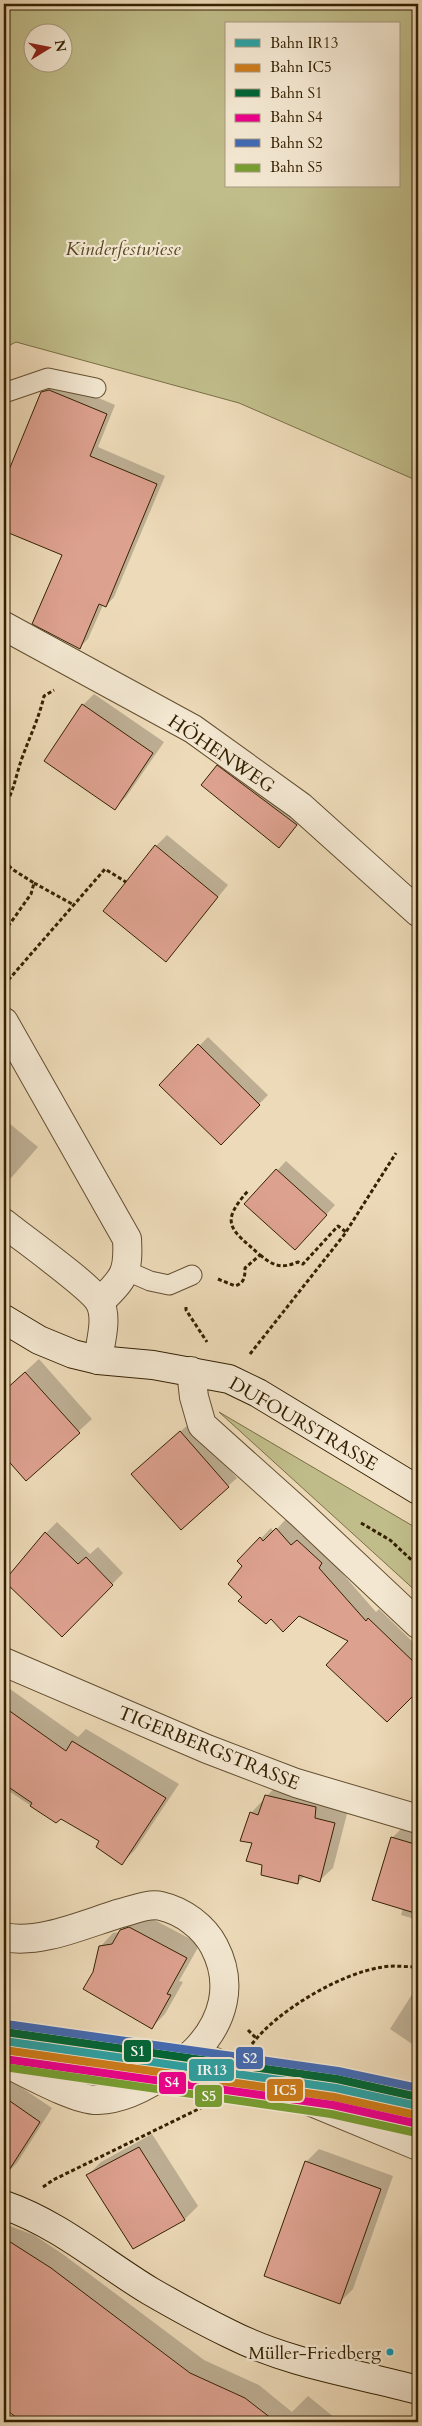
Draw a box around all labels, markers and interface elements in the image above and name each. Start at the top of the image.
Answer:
north arrow [22,22,72,72]
legend [225,22,400,188]
text: Bahn IR13 [270,33,338,53]
text: N [50,38,71,53]
text: Bahn IC5 [270,57,332,77]
text: Bahn S1 [270,83,323,103]
text: Bahn S4 [270,107,323,127]
text: Bahn S2 [270,133,323,153]
text: Bahn S5 [270,157,323,177]
park label: Kinderfestwiese [65,236,181,262]
street label: HÖHENWEG [163,708,280,799]
street label: DUFOURSTRASSE [224,1371,383,1477]
street label: TIGERBERGSTRASSE [114,1700,303,1796]
line badge: S1 [123,2039,152,2063]
text: S1 [131,2042,145,2061]
line badge: S2 [235,2046,264,2070]
text: S2 [243,2049,257,2068]
line badge: IR13 [188,2058,235,2082]
text: IR13 [197,2061,227,2080]
line badge: S4 [158,2071,187,2095]
text: S4 [165,2073,179,2092]
line badge: IC5 [266,2078,304,2102]
text: IC5 [273,2081,297,2100]
line badge: S5 [194,2084,223,2108]
text: S5 [202,2087,216,2106]
place label: Müller-Friedberg [248,2341,382,2366]
marker: Müller-Friedberg [385,2347,395,2357]

